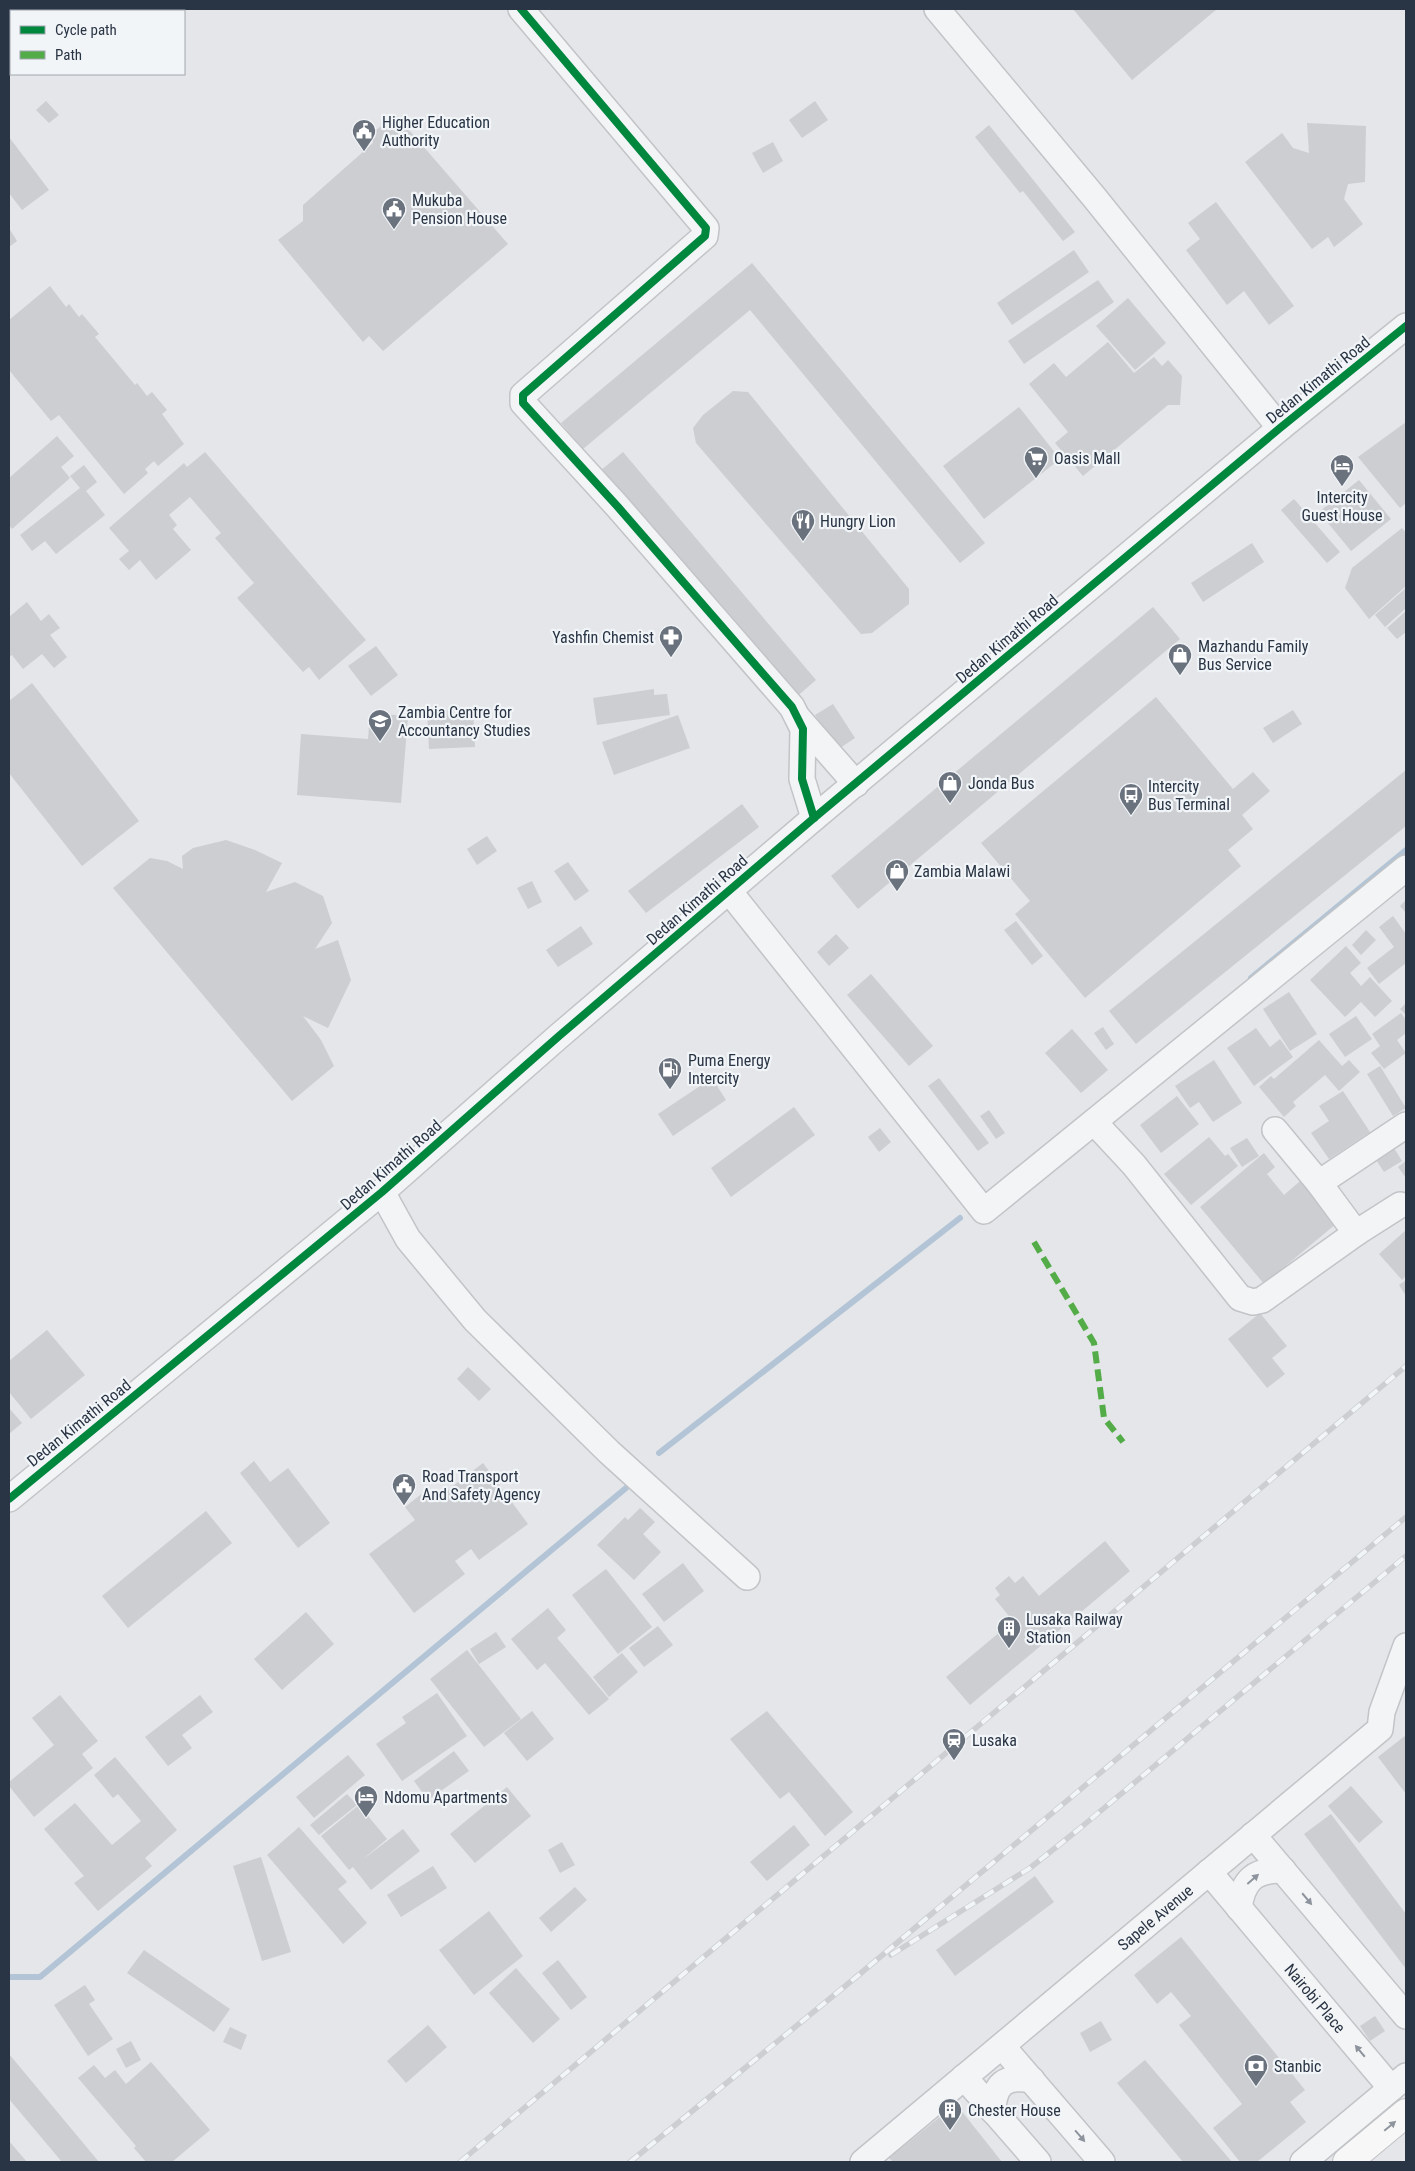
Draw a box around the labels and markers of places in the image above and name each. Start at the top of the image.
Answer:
place label: Higher Education Authority [382,113,490,150]
public building icon: Higher Education Authority [351,118,377,152]
place label: Mukuba Pension House [412,191,507,228]
public building icon: Mukuba Pension House [381,196,407,230]
supermarket icon: Oasis Mall [1023,445,1049,479]
place label: Oasis Mall [1054,449,1120,468]
hotel icon: Intercity Guest House [1329,453,1355,487]
place label: Intercity Guest House [1302,488,1382,525]
restaurant icon: Hungry Lion [790,508,816,542]
place label: Hungry Lion [820,512,896,531]
pharmacy icon: Yashfin Chemist [658,624,684,658]
place label: Yashfin Chemist [552,628,654,647]
place label: Mazhandu Family Bus Service [1198,637,1309,674]
shop icon: Mazhandu Family Bus Service [1167,642,1193,676]
place label: Zambia Centre for Accountancy Studies [398,703,531,740]
school or university icon: Zambia Centre for Accountancy Studies [367,708,393,742]
shop icon: Jonda Bus [937,770,963,804]
place label: Jonda Bus [968,774,1035,793]
place label: Intercity Bus Terminal [1148,777,1230,814]
bus stop icon: Intercity Bus Terminal [1118,782,1144,816]
shop icon: Zambia Malawi [884,858,910,892]
place label: Zambia Malawi [914,862,1010,881]
place label: Puma Energy Intercity [688,1051,771,1088]
fuel station icon: Puma Energy Intercity [657,1056,683,1090]
place label: Road Transport And Safety Agency [422,1467,541,1504]
public building icon: Road Transport And Safety Agency [391,1472,417,1506]
place label: Lusaka Railway Station [1026,1610,1123,1647]
building icon: Lusaka Railway Station [996,1615,1022,1649]
station icon: Lusaka [941,1727,967,1761]
place label: Lusaka [972,1731,1017,1750]
hotel icon: Ndomu Apartments [353,1784,379,1818]
place label: Ndomu Apartments [384,1788,507,1807]
bank icon: Stanbic [1243,2053,1269,2087]
place label: Stanbic [1274,2057,1321,2076]
building icon: Chester House [937,2097,963,2131]
place label: Chester House [968,2101,1061,2120]

